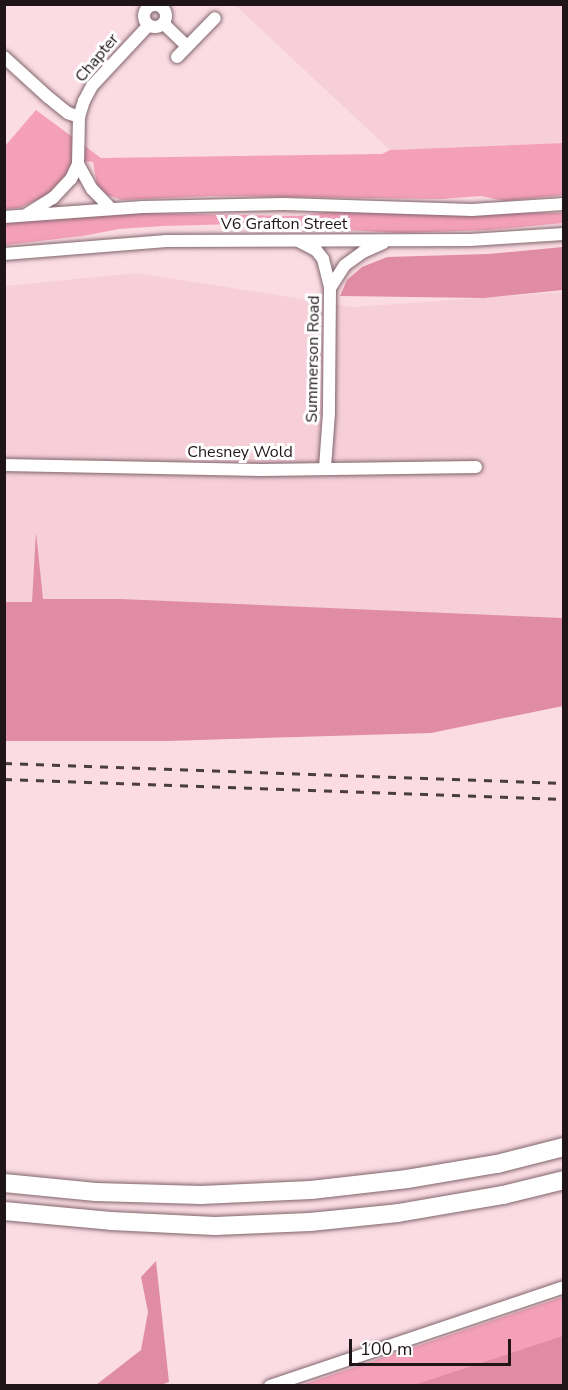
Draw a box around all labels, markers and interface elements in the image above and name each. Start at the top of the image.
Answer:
street label: Chapter [71,30,123,86]
street label: V6 Grafton Street [221,214,347,234]
street label: Summerson Road [302,295,324,423]
street label: Chesney Wold [187,442,293,462]
scale bar [352,1327,514,1365]
text: 100 m [360,1337,412,1361]

